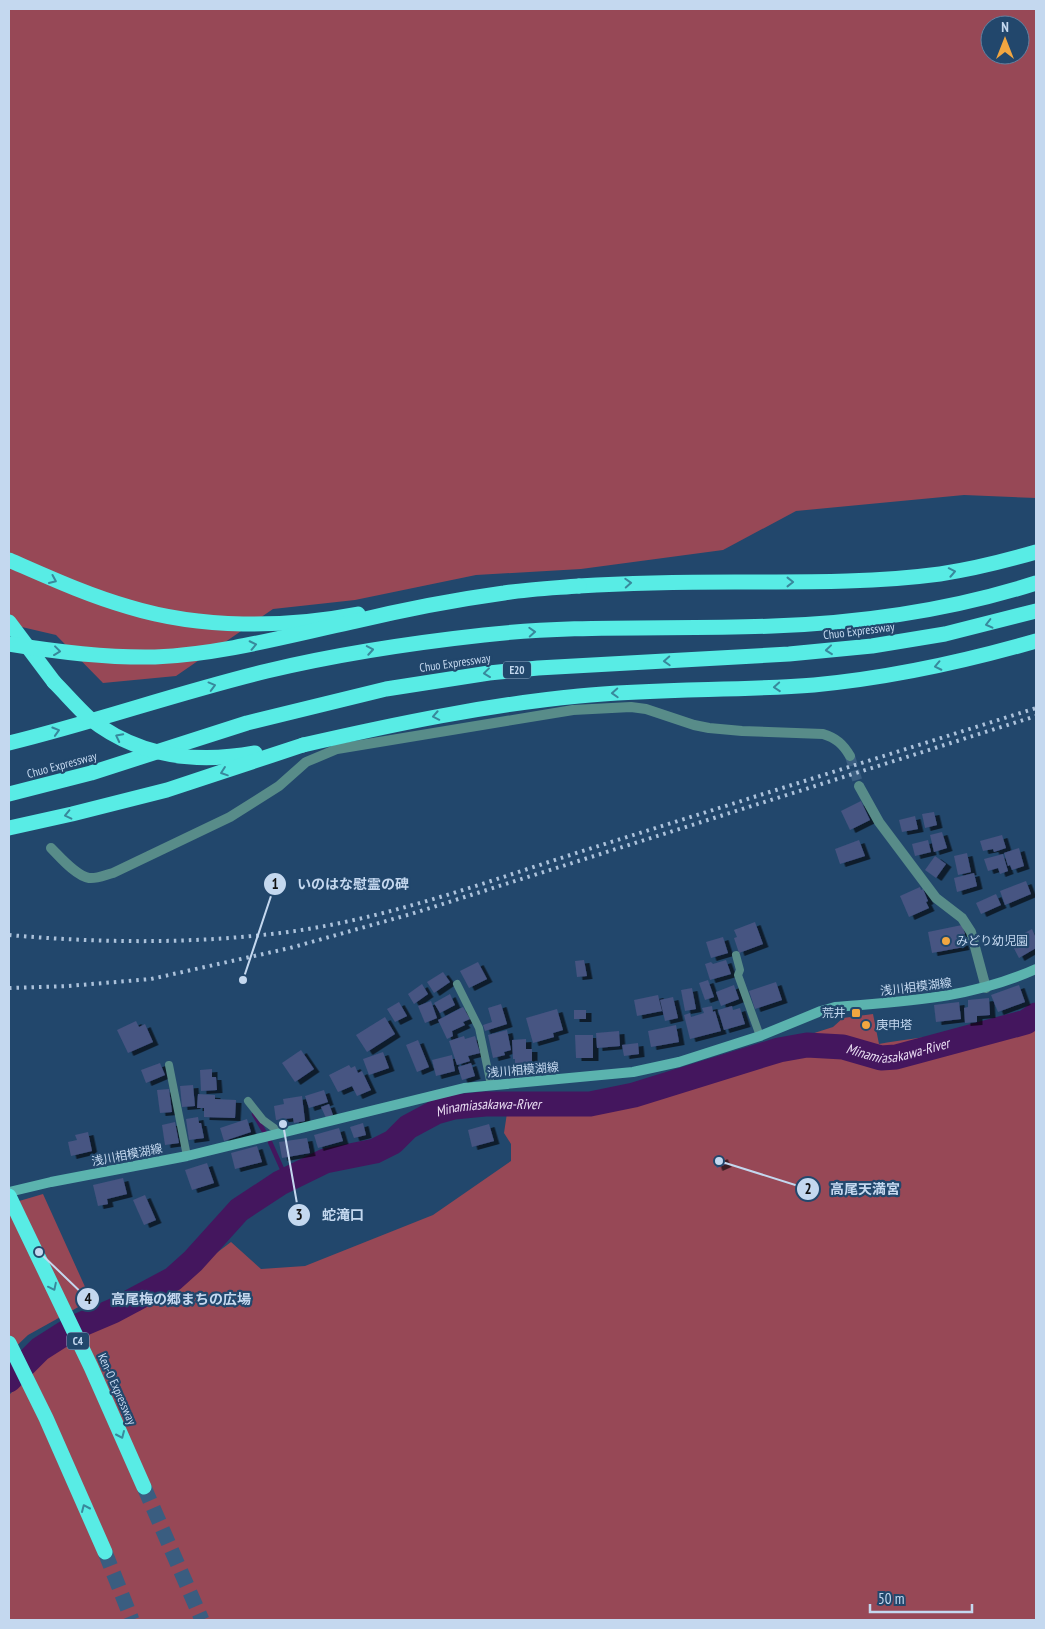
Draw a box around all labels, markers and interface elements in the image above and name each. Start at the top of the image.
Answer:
north arrow [980,15,1030,65]
text: N [1001,18,1009,36]
one-way arrow [948,567,957,577]
one-way arrow [48,573,57,584]
one-way arrow [787,577,795,587]
one-way arrow [624,578,632,589]
one-way arrow [985,618,994,629]
street label: Chuo Expressway [822,619,896,642]
one-way arrow [528,627,536,638]
one-way arrow [249,640,258,650]
one-way arrow [53,645,61,656]
one-way arrow [366,645,375,655]
one-way arrow [825,645,833,656]
street label: Chuo Expressway [418,650,492,675]
one-way arrow [663,655,671,666]
one-way arrow [934,661,943,671]
road number: E20 [503,662,531,678]
one-way arrow [483,667,491,678]
one-way arrow [208,681,216,692]
one-way arrow [773,681,781,692]
one-way arrow [610,687,618,698]
one-way arrow [432,710,441,720]
one-way arrow [51,727,60,737]
one-way arrow [116,733,125,743]
street label: Chuo Expressway [25,748,99,781]
one-way arrow [220,766,229,776]
one-way arrow [63,809,72,820]
callout: いのはな慰霊の碑 [262,869,419,898]
text: 1 [271,874,279,893]
text: いのはな慰霊の碑 [297,875,409,893]
place label: みどり幼児園 [956,933,1028,948]
marker: みどり幼児園 [940,935,952,947]
street label: 浅川相模湖線 [879,975,953,998]
place label: 荒井 [822,1005,846,1020]
marker: 荒井 [850,1007,862,1019]
place label: 庚申塔 [876,1017,912,1032]
marker: 庚申塔 [860,1019,872,1031]
water label: Minamiasakawa-River [844,1033,953,1067]
street label: 浅川相模湖線 [486,1059,559,1080]
water label: Minamiasakawa-River [433,1095,543,1121]
street label: 浅川相模湖線 [90,1140,164,1169]
callout: 高尾天満宮 [795,1175,910,1204]
text: 2 [804,1179,812,1198]
text: 高尾天満宮 [830,1180,900,1198]
callout: 蛇滝口 [287,1201,374,1230]
text: 3 [295,1205,303,1224]
text: 蛇滝口 [322,1206,364,1224]
one-way arrow [47,1282,57,1291]
callout: 高尾梅の郷まちの広場 [76,1284,261,1313]
text: 4 [84,1289,92,1308]
text: 高尾梅の郷まちの広場 [111,1290,251,1308]
road number: C4 [67,1332,89,1350]
street label: Ken-O Expressway [95,1351,140,1427]
one-way arrow [115,1430,125,1439]
one-way arrow [81,1504,92,1513]
scale bar [870,1582,972,1614]
text: 50 m [878,1589,904,1608]

